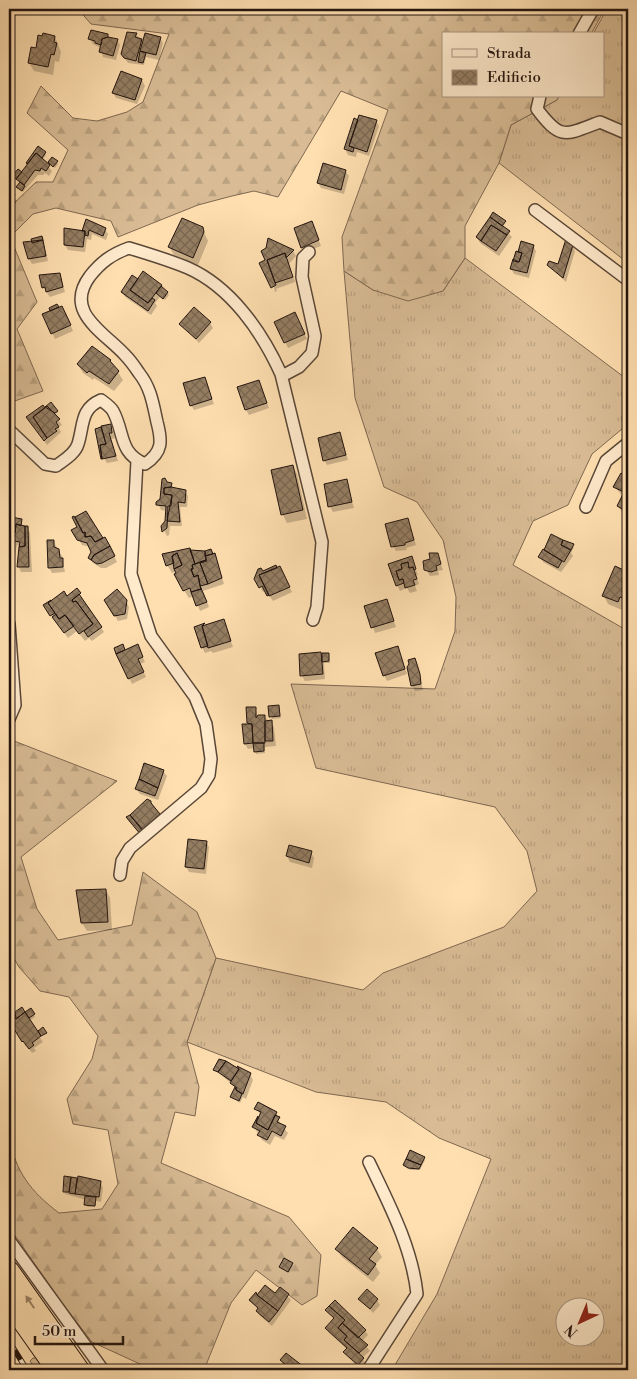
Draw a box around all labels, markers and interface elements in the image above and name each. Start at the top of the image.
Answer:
legend [442,32,604,98]
text: Strada [487,44,531,63]
text: Edificio [487,68,541,87]
one-way arrow [25,1296,35,1309]
north arrow [554,1296,604,1346]
scale bar [35,1314,122,1346]
text: N [561,1320,582,1341]
text: 50 m [42,1322,76,1341]

